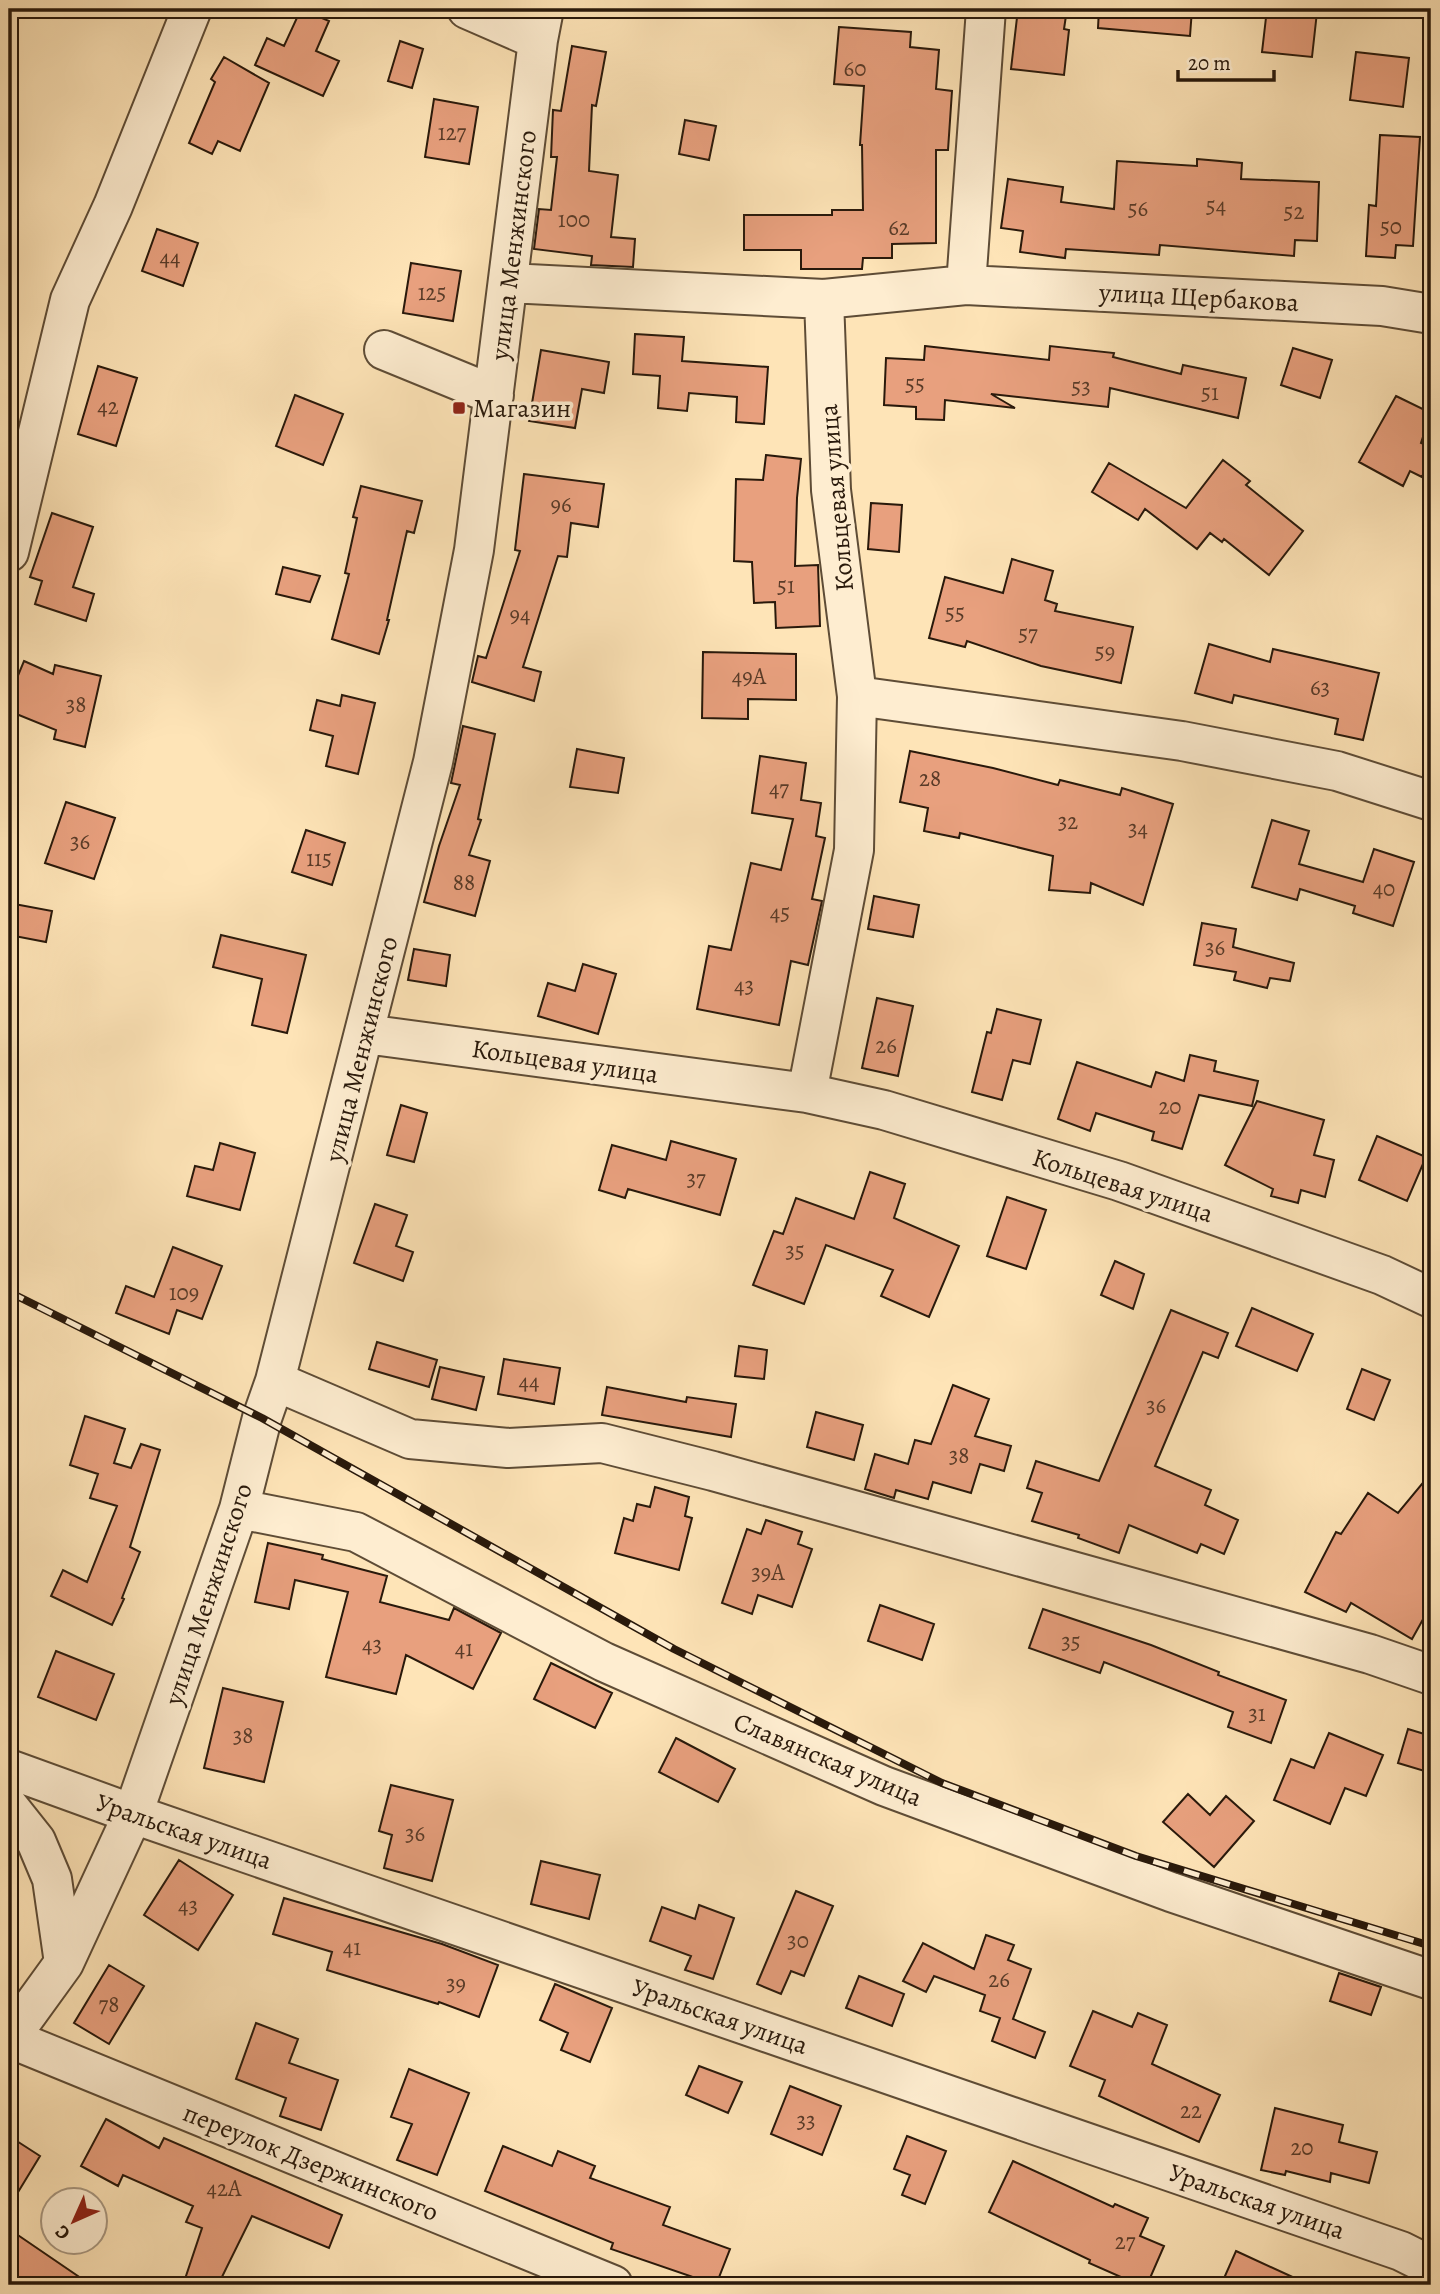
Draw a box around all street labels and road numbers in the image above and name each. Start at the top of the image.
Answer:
street label: улица Менжинского [482,128,545,363]
street label: улица Щербакова [1097,275,1300,320]
street label: Кольцевая улица [811,403,862,593]
street label: улица Менжинского [316,933,406,1167]
street label: Кольцевая улица [469,1031,660,1092]
street label: Кольцевая улица [1028,1140,1218,1231]
street label: улица Менжинского [156,1479,261,1711]
street label: Славянская улица [728,1704,927,1815]
street label: Уральская улица [91,1785,277,1878]
street label: Уральская улица [627,1970,813,2063]
street label: переулок Дзержинского [178,2095,444,2230]
street label: Уральская улица [1164,2155,1350,2248]

